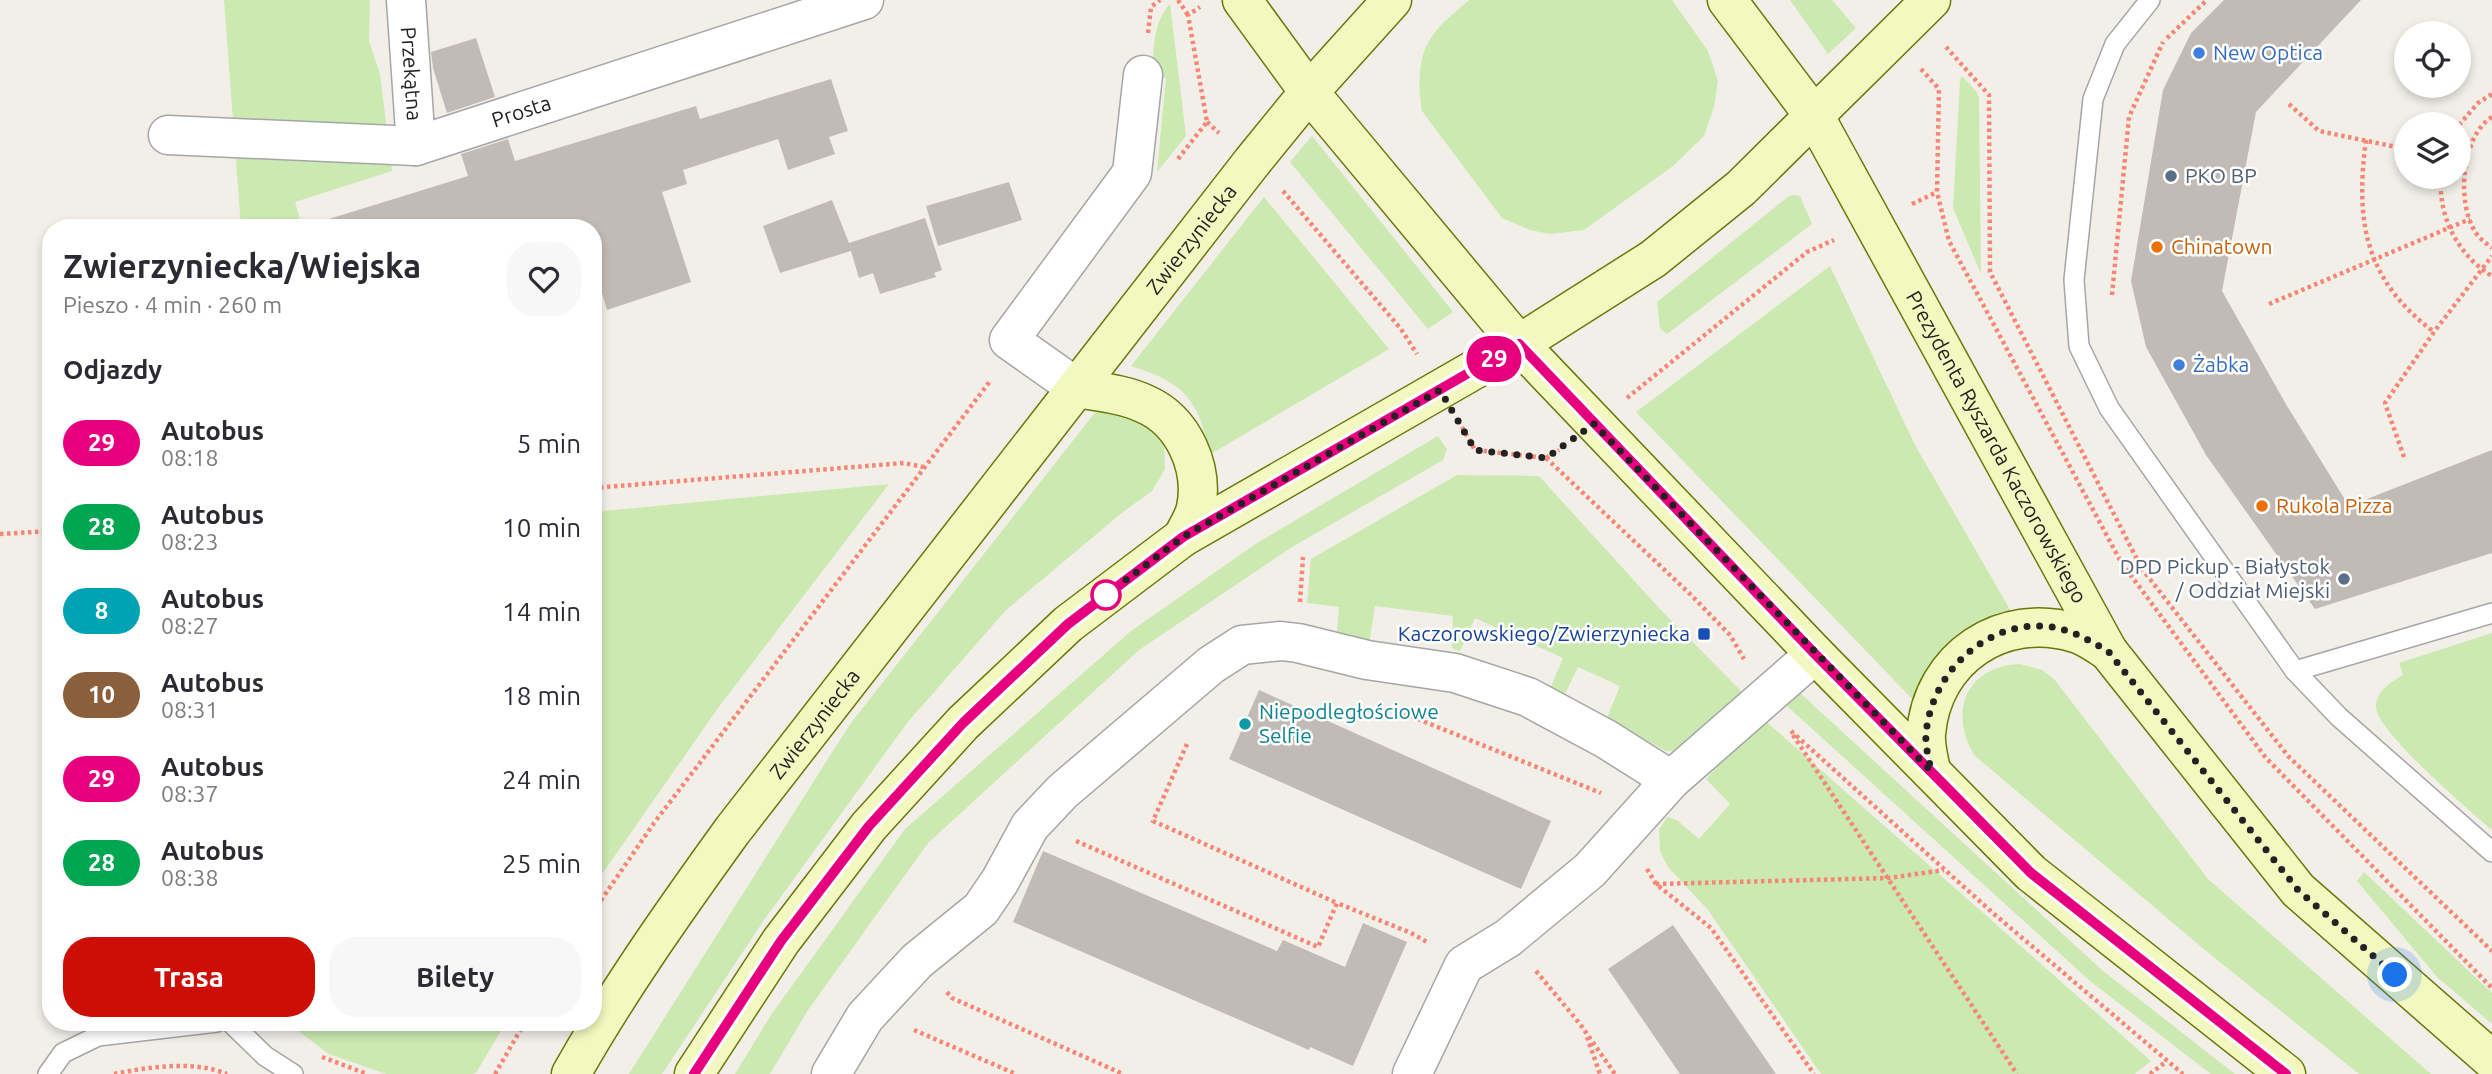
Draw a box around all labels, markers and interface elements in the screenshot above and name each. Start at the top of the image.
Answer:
map controls [2394,21,2471,189]
button: locate [2394,21,2471,98]
street label: Przekątna [397,26,427,122]
place label: New Optica [2213,40,2323,64]
marker: New Optica [2191,45,2207,61]
street label: Prosta [488,90,554,132]
button: layers [2394,112,2471,189]
place label: PKO BP [2185,163,2257,187]
marker: PKO BP [2163,168,2179,184]
street label: Zwierzyniecka [1141,179,1241,298]
place label: Chinatown [2171,234,2273,258]
marker: Chinatown [2149,239,2165,255]
button: heart [507,242,581,316]
text: Zwierzyniecka/Wiejska [63,247,421,284]
street label: Prezydenta Ryszarda Kaczorowskiego [1902,286,2092,607]
text: Pieszo · 4 min · 260 m [63,292,282,317]
line badge: 29 [1462,336,1526,382]
text: 29 [1480,345,1508,372]
place label: Żabka [2193,352,2249,376]
text: Odjazdy [63,355,162,384]
marker: Żabka [2171,357,2187,373]
text: Autobus [161,416,264,445]
text: 29 [88,429,115,456]
text: 5 min [517,429,581,458]
text: 08:18 [161,445,219,470]
place label: Rukola Pizza [2276,493,2392,517]
marker: Rukola Pizza [2254,498,2270,514]
text: Autobus [161,500,264,529]
text: 28 [88,513,115,540]
text: 10 min [502,513,581,542]
text: 08:23 [161,529,219,554]
place label: DPD Pickup - Białystok / Oddział Miejski [2120,554,2330,602]
marker: DPD Pickup - Białystok / Oddział Miejski [2336,571,2352,587]
unlabelled marker [1091,580,1121,610]
text: Autobus [161,584,264,613]
text: 8 [95,597,108,624]
text: 14 min [502,597,581,626]
text: 08:27 [161,613,219,638]
place label: Kaczorowskiego/Zwierzyniecka [1398,621,1690,645]
marker: Kaczorowskiego/Zwierzyniecka [1696,626,1712,642]
street label: Zwierzyniecka [764,664,864,783]
text: Autobus [161,668,264,697]
text: 10 [88,681,115,708]
text: 18 min [502,681,581,710]
text: 08:31 [161,697,219,722]
place label: Niepodległościowe Selfie [1259,699,1439,747]
marker: Niepodległościowe Selfie [1237,716,1253,732]
text: Autobus [161,752,264,781]
text: 29 [88,765,115,792]
text: 24 min [502,765,581,794]
text: 08:37 [161,781,219,806]
text: Autobus [161,836,264,865]
text: 28 [88,849,115,876]
text: 25 min [502,849,581,878]
text: 08:38 [161,865,219,890]
button: Trasa [63,937,315,1017]
button: Bilety [329,937,581,1017]
your location [2377,957,2412,992]

